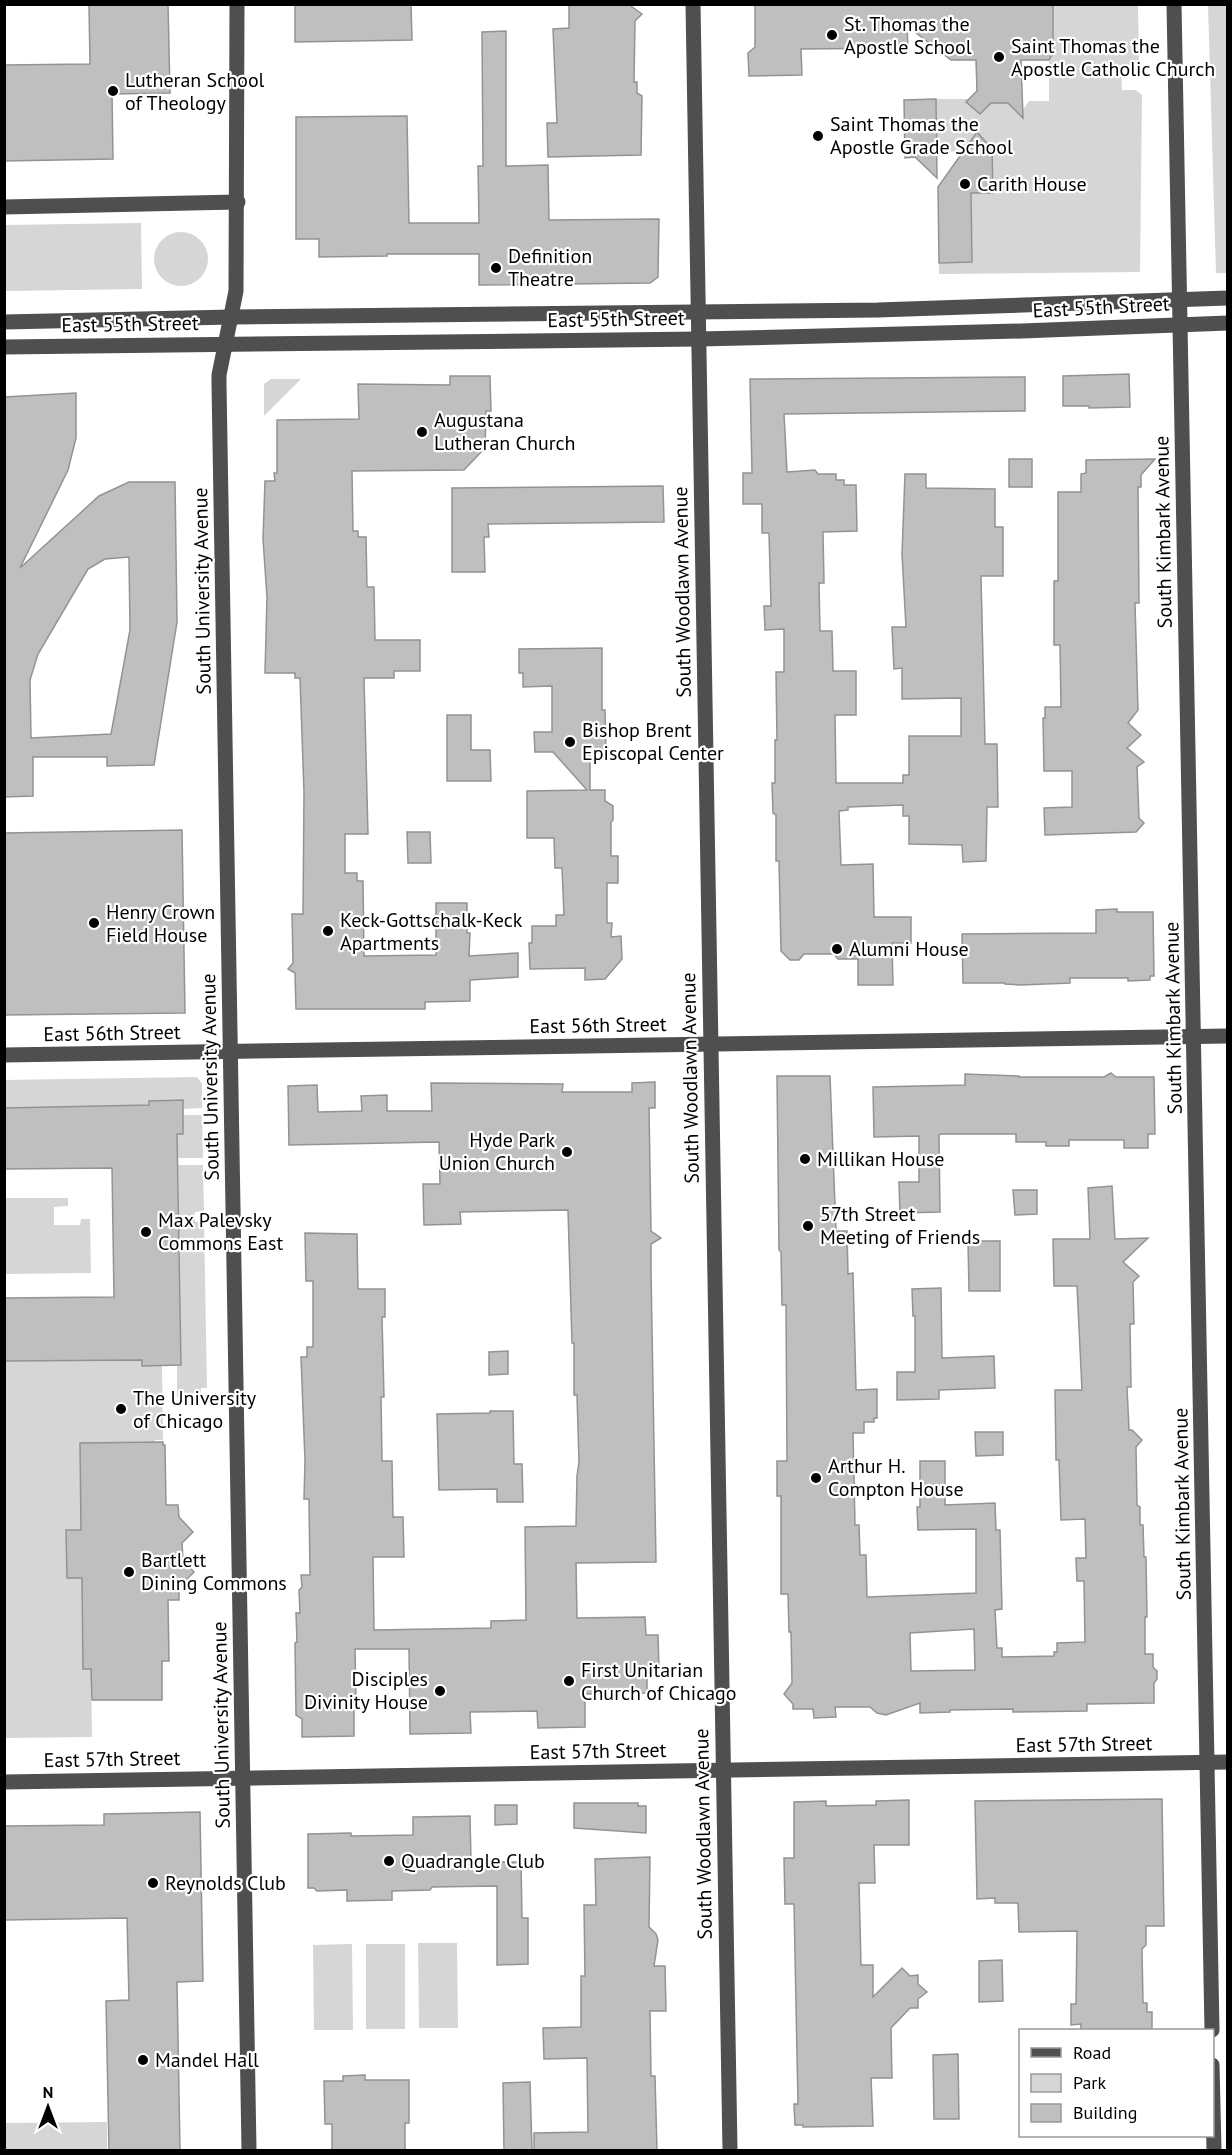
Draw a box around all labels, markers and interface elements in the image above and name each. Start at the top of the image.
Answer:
place label: St. Thomas the Apostle School [844,11,972,60]
marker: St. Thomas the Apostle School [825,28,839,42]
place label: Saint Thomas the Apostle Catholic Church [1011,33,1215,82]
marker: Saint Thomas the Apostle Catholic Church [992,50,1006,64]
place label: Lutheran School of Theology [125,67,265,116]
marker: Lutheran School of Theology [106,84,120,98]
place label: Saint Thomas the Apostle Grade School [830,111,1013,160]
marker: Saint Thomas the Apostle Grade School [811,129,825,143]
place label: Carith House [977,171,1087,197]
marker: Carith House [958,177,972,191]
place label: Definition Theatre [508,243,592,292]
marker: Definition Theatre [489,261,503,275]
street label: East 55th Street [1032,290,1170,324]
street label: East 55th Street [547,305,685,333]
street label: East 55th Street [61,310,199,338]
place label: Augustana Lutheran Church [434,407,576,456]
marker: Augustana Lutheran Church [415,425,429,439]
street label: South Kimbark Avenue [1148,435,1178,629]
street label: South Woodlawn Avenue [667,486,697,698]
street label: South University Avenue [187,487,217,695]
place label: Bishop Brent Episcopal Center [582,717,724,766]
marker: Bishop Brent Episcopal Center [563,735,577,749]
place label: Henry Crown Field House [106,899,215,948]
place label: Keck-Gottschalk-Keck Apartments [340,907,523,956]
marker: Henry Crown Field House [87,916,101,930]
street label: South Kimbark Avenue [1158,921,1188,1115]
marker: Keck-Gottschalk-Keck Apartments [321,924,335,938]
place label: Alumni House [849,936,969,962]
marker: Alumni House [830,942,844,956]
street label: South Woodlawn Avenue [675,972,705,1184]
street label: South University Avenue [195,973,225,1181]
street label: East 56th Street [529,1011,667,1039]
street label: East 56th Street [43,1019,181,1047]
place label: Hyde Park Union Church [439,1127,555,1176]
marker: Hyde Park Union Church [560,1145,574,1159]
place label: Millikan House [817,1146,945,1172]
marker: Millikan House [798,1152,812,1166]
place label: 57th Street Meeting of Friends [820,1201,980,1250]
place label: Max Palevsky Commons East [158,1207,283,1256]
marker: 57th Street Meeting of Friends [801,1219,815,1233]
marker: Max Palevsky Commons East [139,1225,153,1239]
place label: The University of Chicago [133,1385,257,1434]
marker: The University of Chicago [114,1402,128,1416]
street label: South Kimbark Avenue [1167,1407,1197,1601]
place label: Arthur H. Compton House [828,1453,964,1502]
marker: Arthur H. Compton House [809,1471,823,1485]
place label: Bartlett Dining Commons [141,1547,287,1596]
marker: Bartlett Dining Commons [122,1565,136,1579]
street label: South University Avenue [206,1621,236,1829]
place label: First Unitarian Church of Chicago [581,1657,737,1706]
place label: Disciples Divinity House [304,1666,428,1715]
marker: First Unitarian Church of Chicago [562,1674,576,1688]
marker: Disciples Divinity House [433,1684,447,1698]
street label: South Woodlawn Avenue [688,1728,718,1940]
street label: East 57th Street [1015,1730,1153,1758]
street label: East 57th Street [529,1737,667,1765]
street label: East 57th Street [43,1745,181,1773]
place label: Quadrangle Club [401,1848,545,1874]
marker: Quadrangle Club [382,1854,396,1868]
place label: Reynolds Club [165,1870,286,1896]
marker: Reynolds Club [146,1876,160,1890]
legend [1019,2029,1214,2137]
text: Road [1073,2041,1111,2064]
place label: Mandel Hall [155,2047,259,2073]
marker: Mandel Hall [136,2053,150,2067]
text: Park [1073,2071,1106,2094]
north arrow [18,2077,78,2137]
text: N [43,2082,53,2102]
text: Building [1073,2101,1137,2124]

